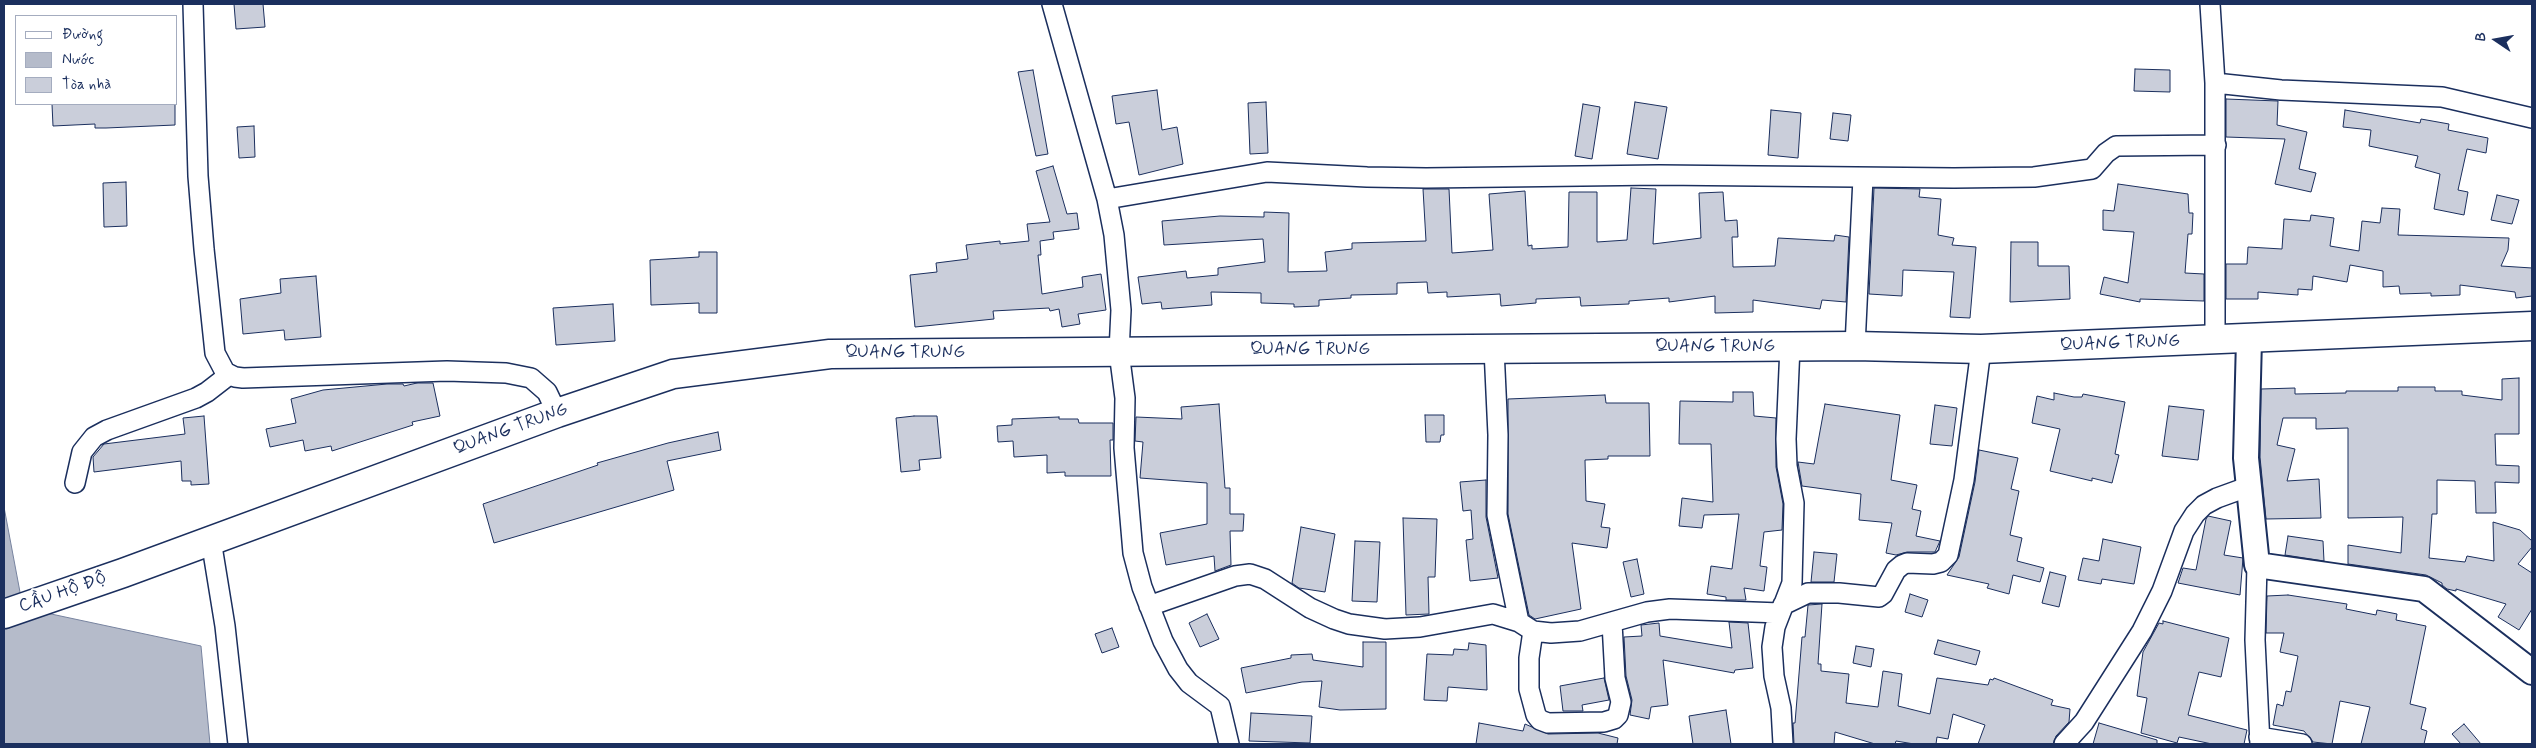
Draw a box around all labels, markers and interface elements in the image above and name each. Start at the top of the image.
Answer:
legend [15,15,178,105]
north arrow [2471,15,2521,65]
text: Đường [62,25,103,45]
text: B [2472,31,2491,43]
text: Nước [62,50,94,70]
text: Tòa nhà [62,75,111,95]
street label: QUANG TRUNG [2060,331,2180,357]
street label: QUANG TRUNG [1655,336,1775,358]
street label: QUANG TRUNG [1250,339,1370,361]
street label: QUANG TRUNG [845,342,965,364]
street label: QUANG TRUNG [451,399,571,461]
street label: CẦU HỘ ĐỘ [16,568,110,618]

